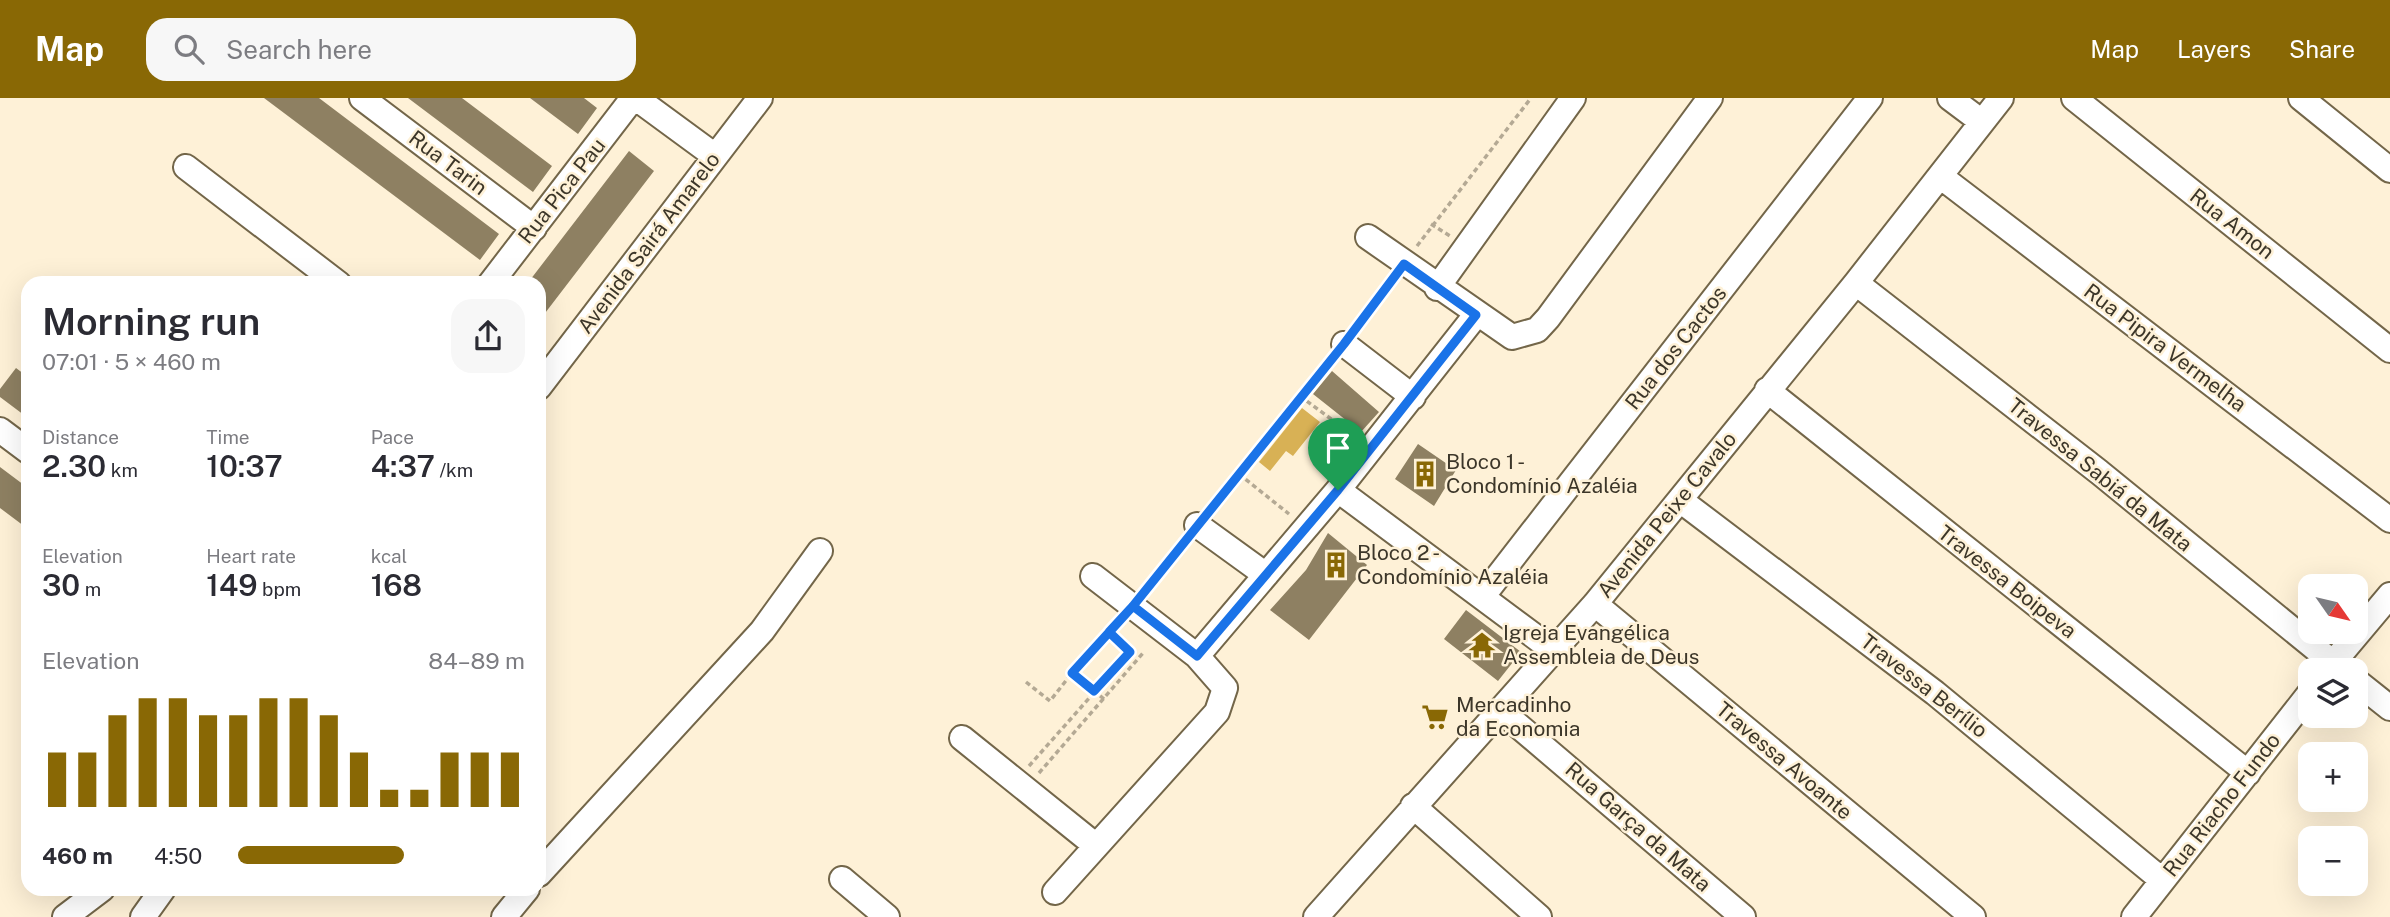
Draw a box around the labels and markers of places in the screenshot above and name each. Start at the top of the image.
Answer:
pin [1308,418,1368,490]
place label: Bloco 1 - Condomínio Azaléia [1446,449,1638,498]
building icon: Bloco 1 - Condomínio Azaléia [1410,459,1440,489]
place label: Bloco 2 - Condomínio Azaléia [1357,540,1549,589]
building icon: Bloco 2 - Condomínio Azaléia [1321,550,1351,580]
place label: Igreja Evangélica Assembleia de Deus [1503,620,1699,669]
temple icon: Igreja Evangélica Assembleia de Deus [1467,630,1497,660]
place label: Mercadinho da Economia [1456,692,1580,741]
supermarket icon: Mercadinho da Economia [1420,702,1450,732]

